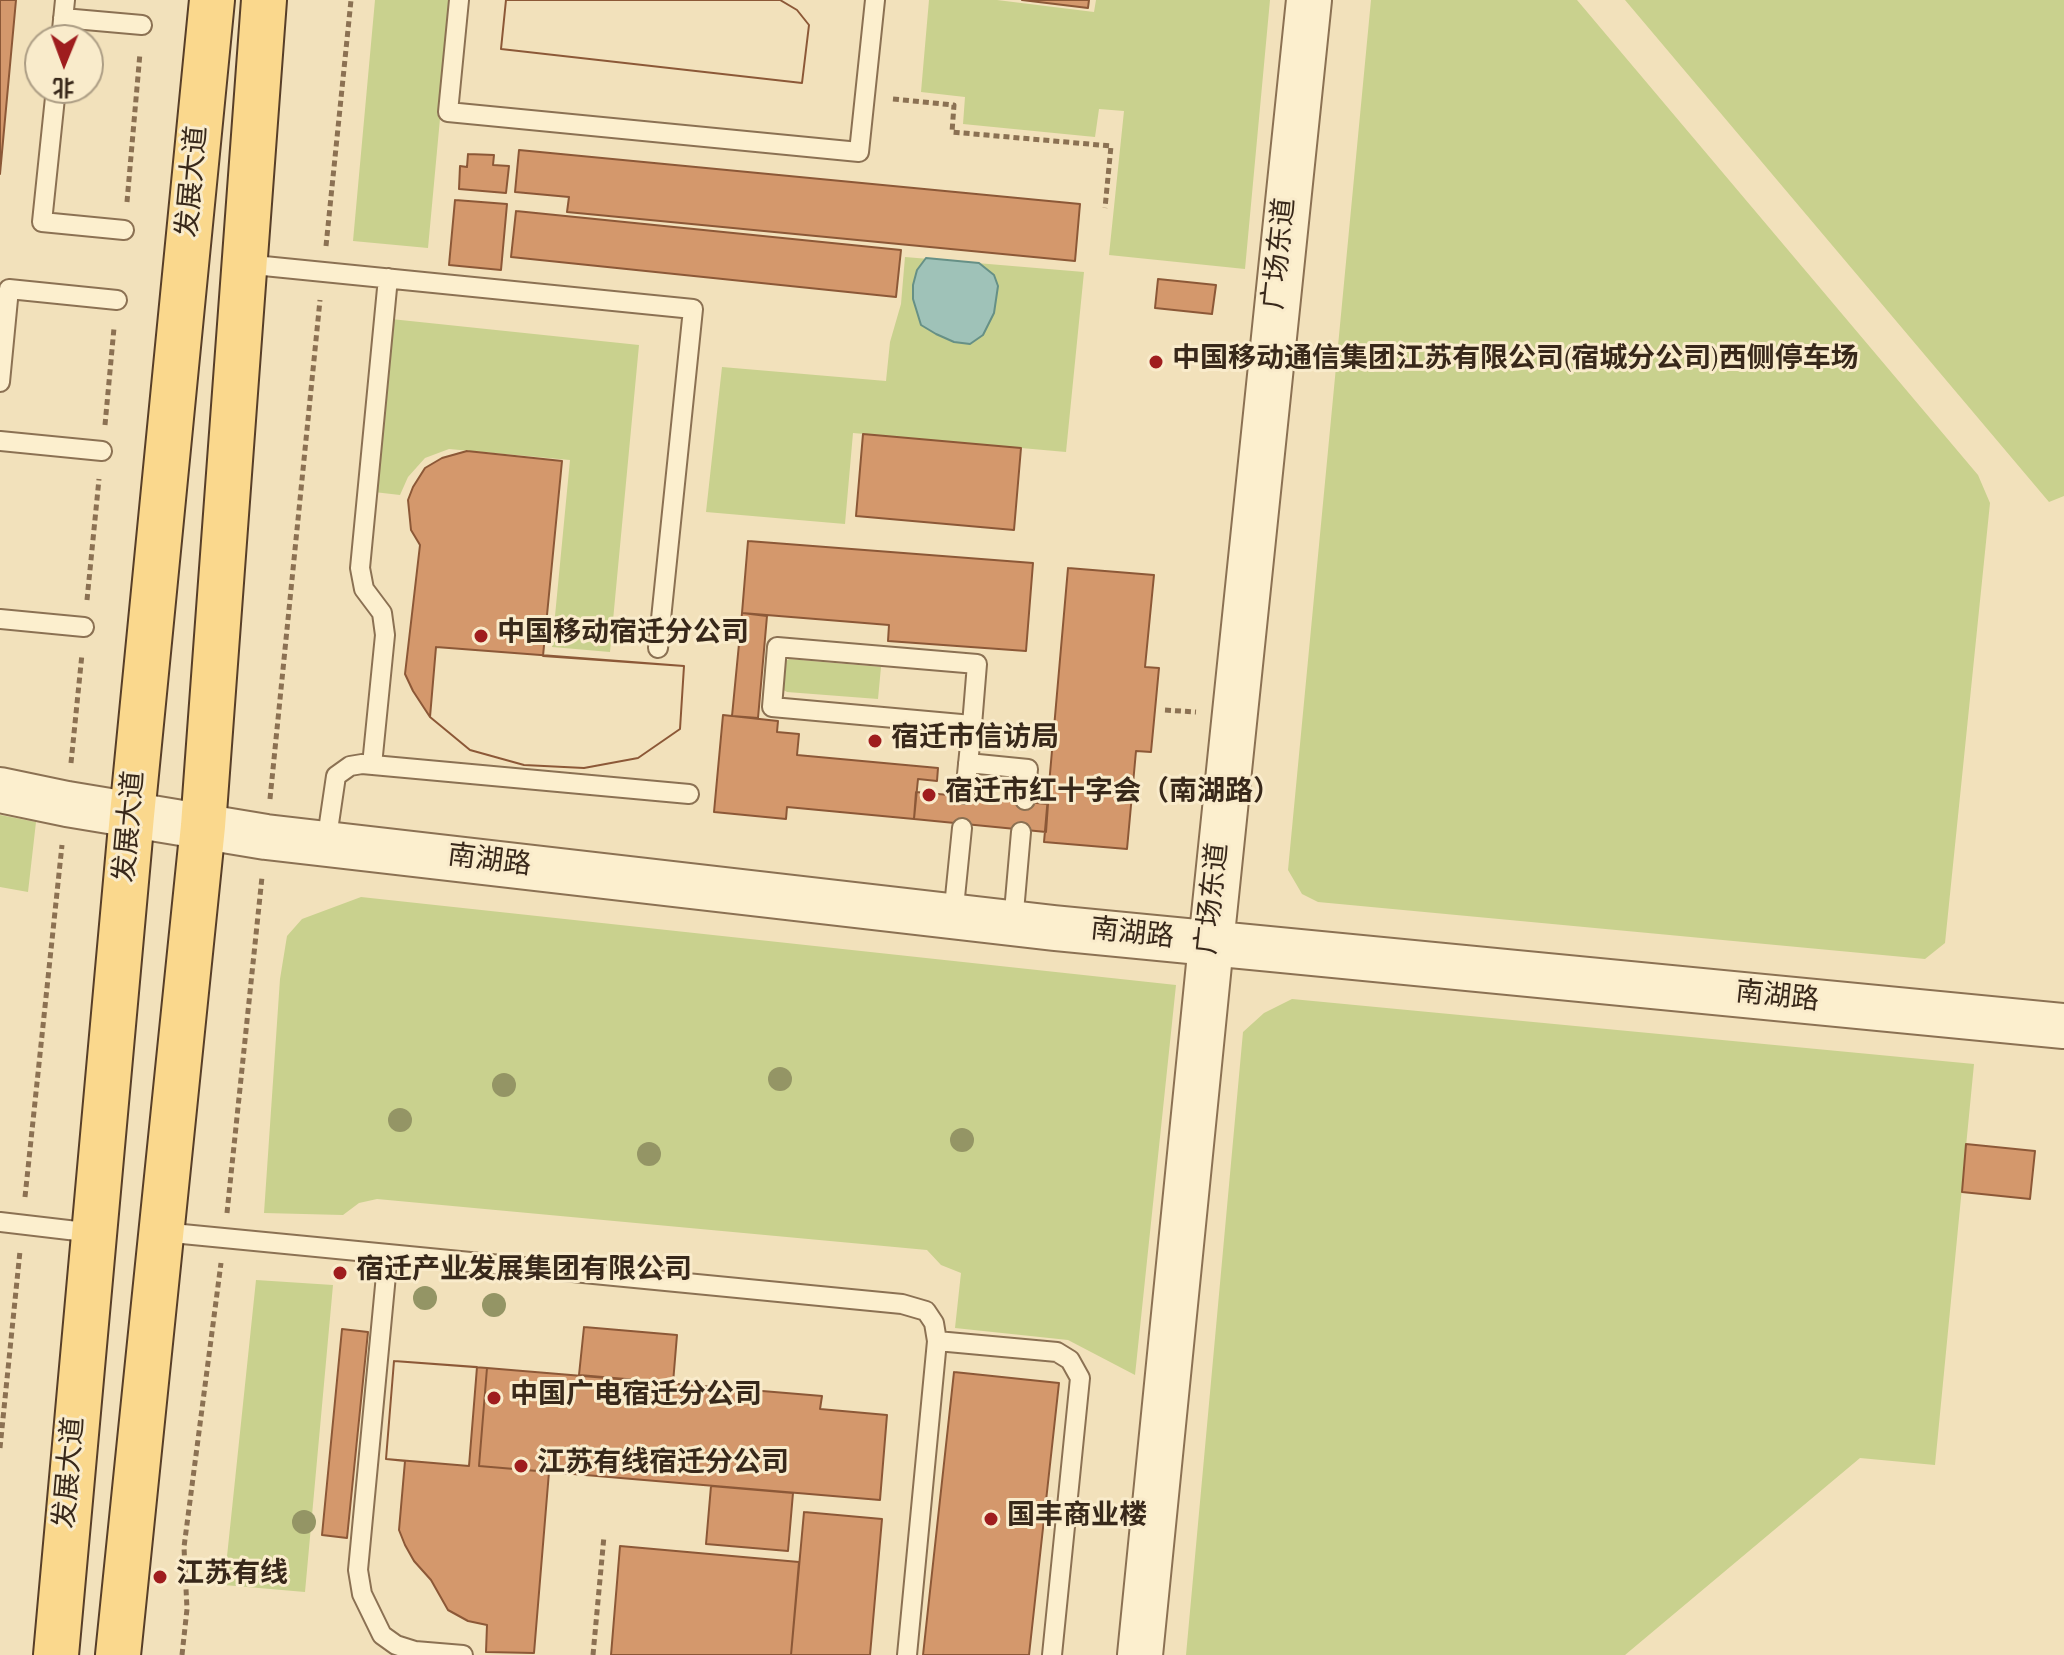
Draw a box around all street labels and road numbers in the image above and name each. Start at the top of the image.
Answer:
street label: 发展大道 [173,125,217,239]
street label: 广场东道 [1259,197,1305,311]
street label: 发展大道 [110,770,154,884]
street label: 南湖路 [445,841,533,885]
street label: 广场东道 [1192,842,1238,956]
street label: 南湖路 [1088,915,1176,957]
street label: 南湖路 [1733,978,1821,1020]
street label: 发展大道 [50,1416,94,1530]

